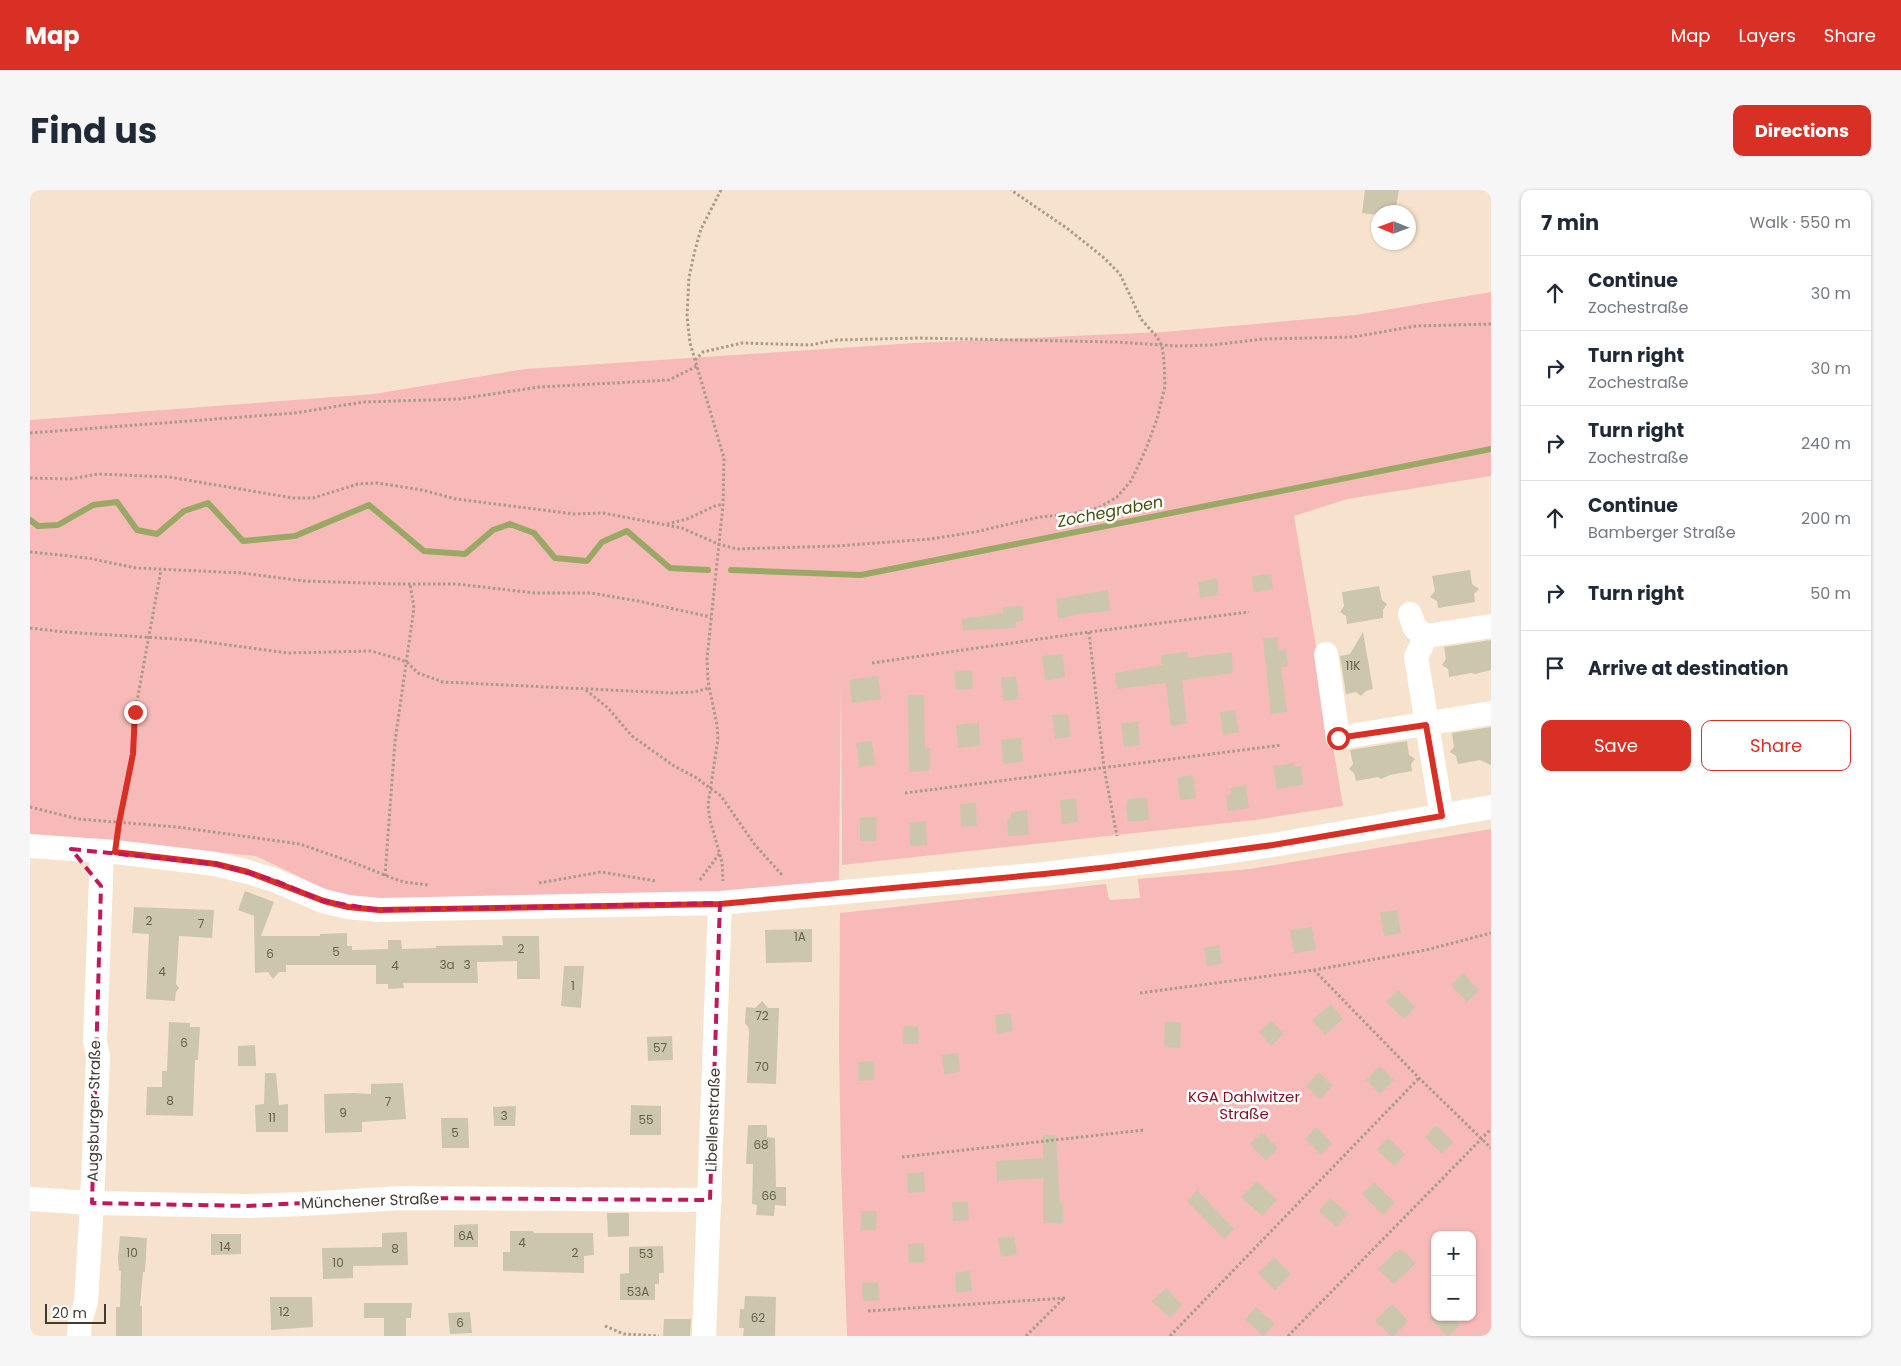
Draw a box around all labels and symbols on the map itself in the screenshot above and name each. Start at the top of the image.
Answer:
north arrow [1371,205,1416,250]
water label: Zochegraben [1054,490,1165,533]
house number: 11K [1346,657,1360,674]
route end [124,701,147,724]
route start [1327,727,1350,750]
house number: 2 [146,912,153,929]
house number: 7 [198,915,205,932]
house number: 1A [794,928,806,945]
house number: 2 [518,940,525,957]
house number: 5 [332,943,340,960]
house number: 6 [266,945,274,962]
house number: 3a [439,956,455,973]
house number: 3 [463,956,471,973]
house number: 4 [391,957,399,974]
house number: 4 [158,963,166,980]
house number: 1 [571,977,575,994]
house number: 72 [755,1007,769,1024]
house number: 6 [180,1034,188,1051]
house number: 57 [653,1039,667,1056]
street label: Augsburger Straße [82,1040,105,1182]
house number: 70 [755,1058,769,1075]
street label: Libellenstraße [700,1067,725,1173]
park label: KGA Dahlwitzer Straße [1188,1086,1300,1124]
house number: 8 [166,1092,174,1109]
house number: 7 [385,1093,392,1110]
house number: 9 [339,1104,347,1121]
house number: 3 [500,1107,508,1124]
house number: 11 [268,1109,276,1126]
house number: 55 [638,1111,654,1128]
house number: 5 [451,1124,459,1141]
house number: 68 [753,1136,769,1153]
house number: 66 [761,1187,777,1204]
street label: Münchener Straße [301,1188,439,1213]
house number: 6A [458,1227,474,1244]
house number: 4 [518,1234,526,1251]
house number: 14 [219,1238,231,1255]
house number: 8 [391,1240,399,1257]
house number: 10 [126,1244,138,1261]
house number: 2 [572,1244,579,1261]
house number: 53 [639,1245,653,1262]
house number: 10 [332,1254,344,1271]
house number: 53A [627,1283,649,1300]
scale bar [45,1301,106,1324]
house number: 12 [279,1303,289,1320]
house number: 62 [751,1309,765,1326]
house number: 6 [456,1314,464,1331]

